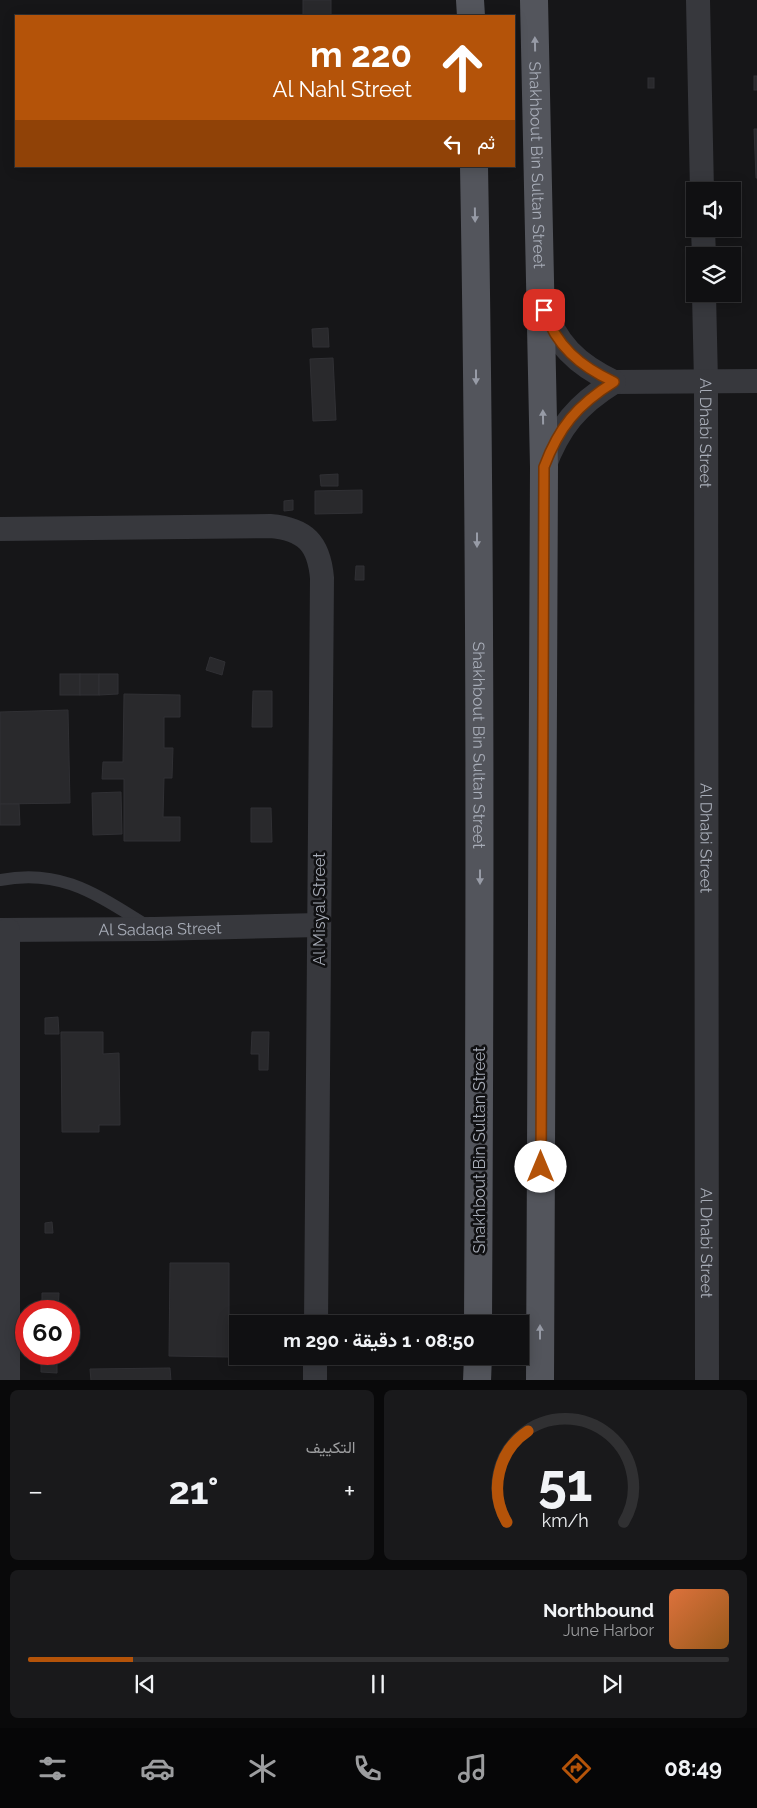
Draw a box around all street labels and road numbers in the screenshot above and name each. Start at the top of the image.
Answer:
street label: Shakhbout Bin Sultan Street [525,61,549,269]
street label: Al Dhabi Street [696,378,715,489]
street label: Shakhbout Bin Sultan Street [469,641,488,849]
street label: Al Dhabi Street [696,783,716,894]
street label: Al Misyal Street [310,852,329,966]
street label: Al Sadaqa Street [98,918,222,939]
street label: Shakhbout Bin Sultan Street [470,1046,489,1253]
street label: Al Dhabi Street [697,1188,716,1299]

